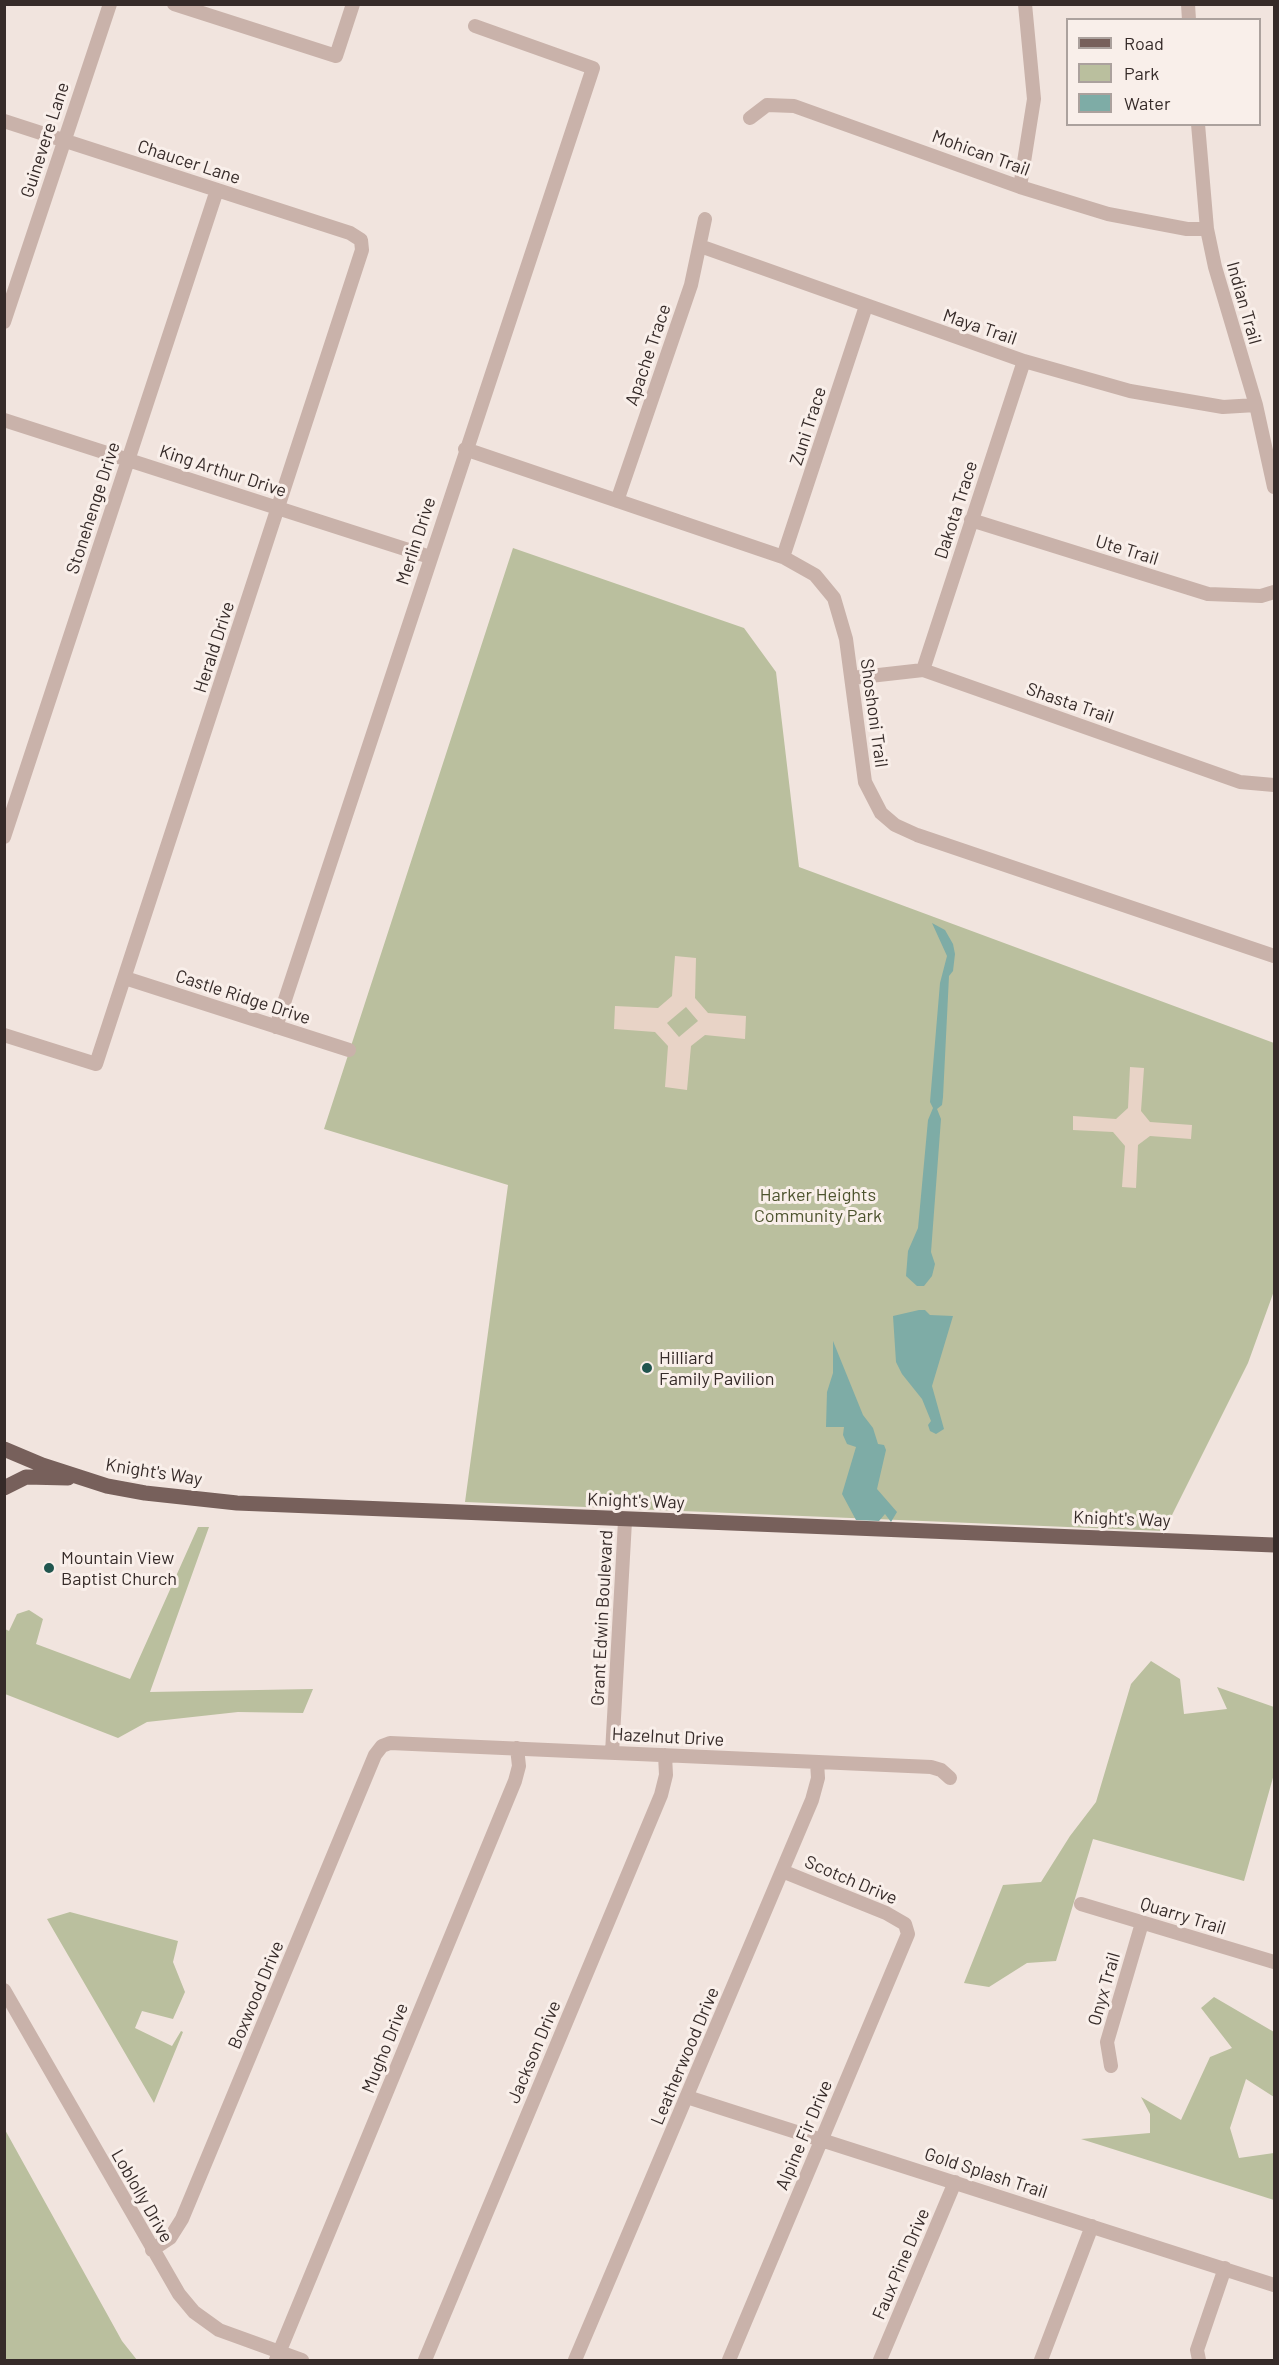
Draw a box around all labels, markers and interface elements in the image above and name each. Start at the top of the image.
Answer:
legend [1066,18,1261,126]
text: Road [1124,32,1164,54]
text: Park [1124,62,1159,84]
street label: Guinevere Lane [16,79,74,201]
text: Water [1124,92,1171,114]
street label: Mohican Trail [929,125,1033,181]
street label: Chaucer Lane [135,135,243,189]
street label: Indian Trail [1222,259,1266,347]
street label: Apache Trace [621,301,675,409]
street label: Maya Trail [940,304,1020,350]
street label: Zuni Trace [785,384,831,468]
street label: Stonehenge Drive [61,439,125,577]
street label: King Arthur Drive [157,440,289,502]
street label: Dakota Trace [930,458,982,562]
street label: Merlin Drive [392,494,440,588]
street label: Ute Trail [1093,530,1161,570]
street label: Herald Drive [189,599,239,695]
street label: Shoshoni Trail [856,657,892,769]
street label: Shasta Trail [1023,678,1117,728]
street label: Castle Ridge Drive [173,965,313,1029]
park label: Harker Heights Community Park [754,1184,882,1226]
place label: Hilliard Family Pavilion [659,1347,774,1390]
marker: Hilliard Family Pavilion [640,1361,654,1375]
street label: Knight's Way [104,1454,204,1490]
street label: Knight's Way [587,1489,685,1513]
street label: Knight's Way [1073,1507,1171,1531]
street label: Grant Edwin Boulevard [587,1529,617,1707]
place label: Mountain View Baptist Church [61,1547,177,1590]
marker: Mountain View Baptist Church [42,1561,56,1575]
street label: Hazelnut Drive [611,1723,725,1751]
street label: Scotch Drive [801,1851,901,1909]
street label: Quarry Trail [1138,1893,1228,1939]
street label: Boxwood Drive [224,1938,288,2052]
street label: Onyx Trail [1083,1950,1125,2028]
street label: Leatherwood Drive [646,1984,724,2128]
street label: Jackson Drive [503,1997,565,2107]
street label: Mugho Drive [357,2000,413,2096]
street label: Alpine Fir Drive [771,2077,837,2193]
street label: Gold Splash Trail [922,2143,1050,2203]
street label: Loblolly Drive [107,2146,177,2246]
street label: Faux Pine Drive [868,2205,934,2323]

